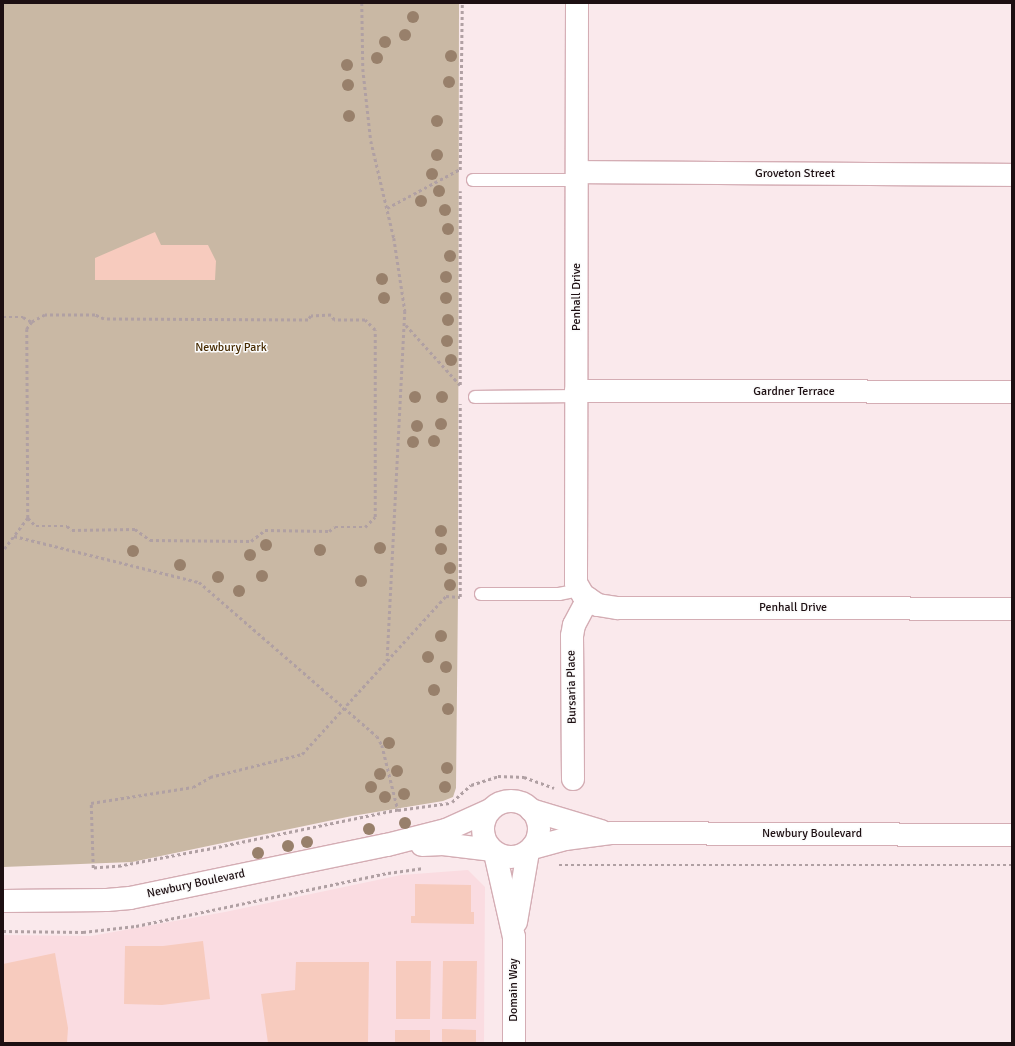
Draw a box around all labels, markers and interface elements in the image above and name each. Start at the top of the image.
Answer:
street label: Groveton Street [755,167,835,181]
street label: Penhall Drive [570,263,584,331]
park label: Newbury Park [195,341,267,355]
street label: Gardner Terrace [753,385,835,399]
street label: Penhall Drive [759,601,827,615]
street label: Bursaria Place [564,650,580,724]
street label: Newbury Boulevard [762,827,862,841]
street label: Newbury Boulevard [146,867,246,901]
street label: Domain Way [507,958,521,1022]

